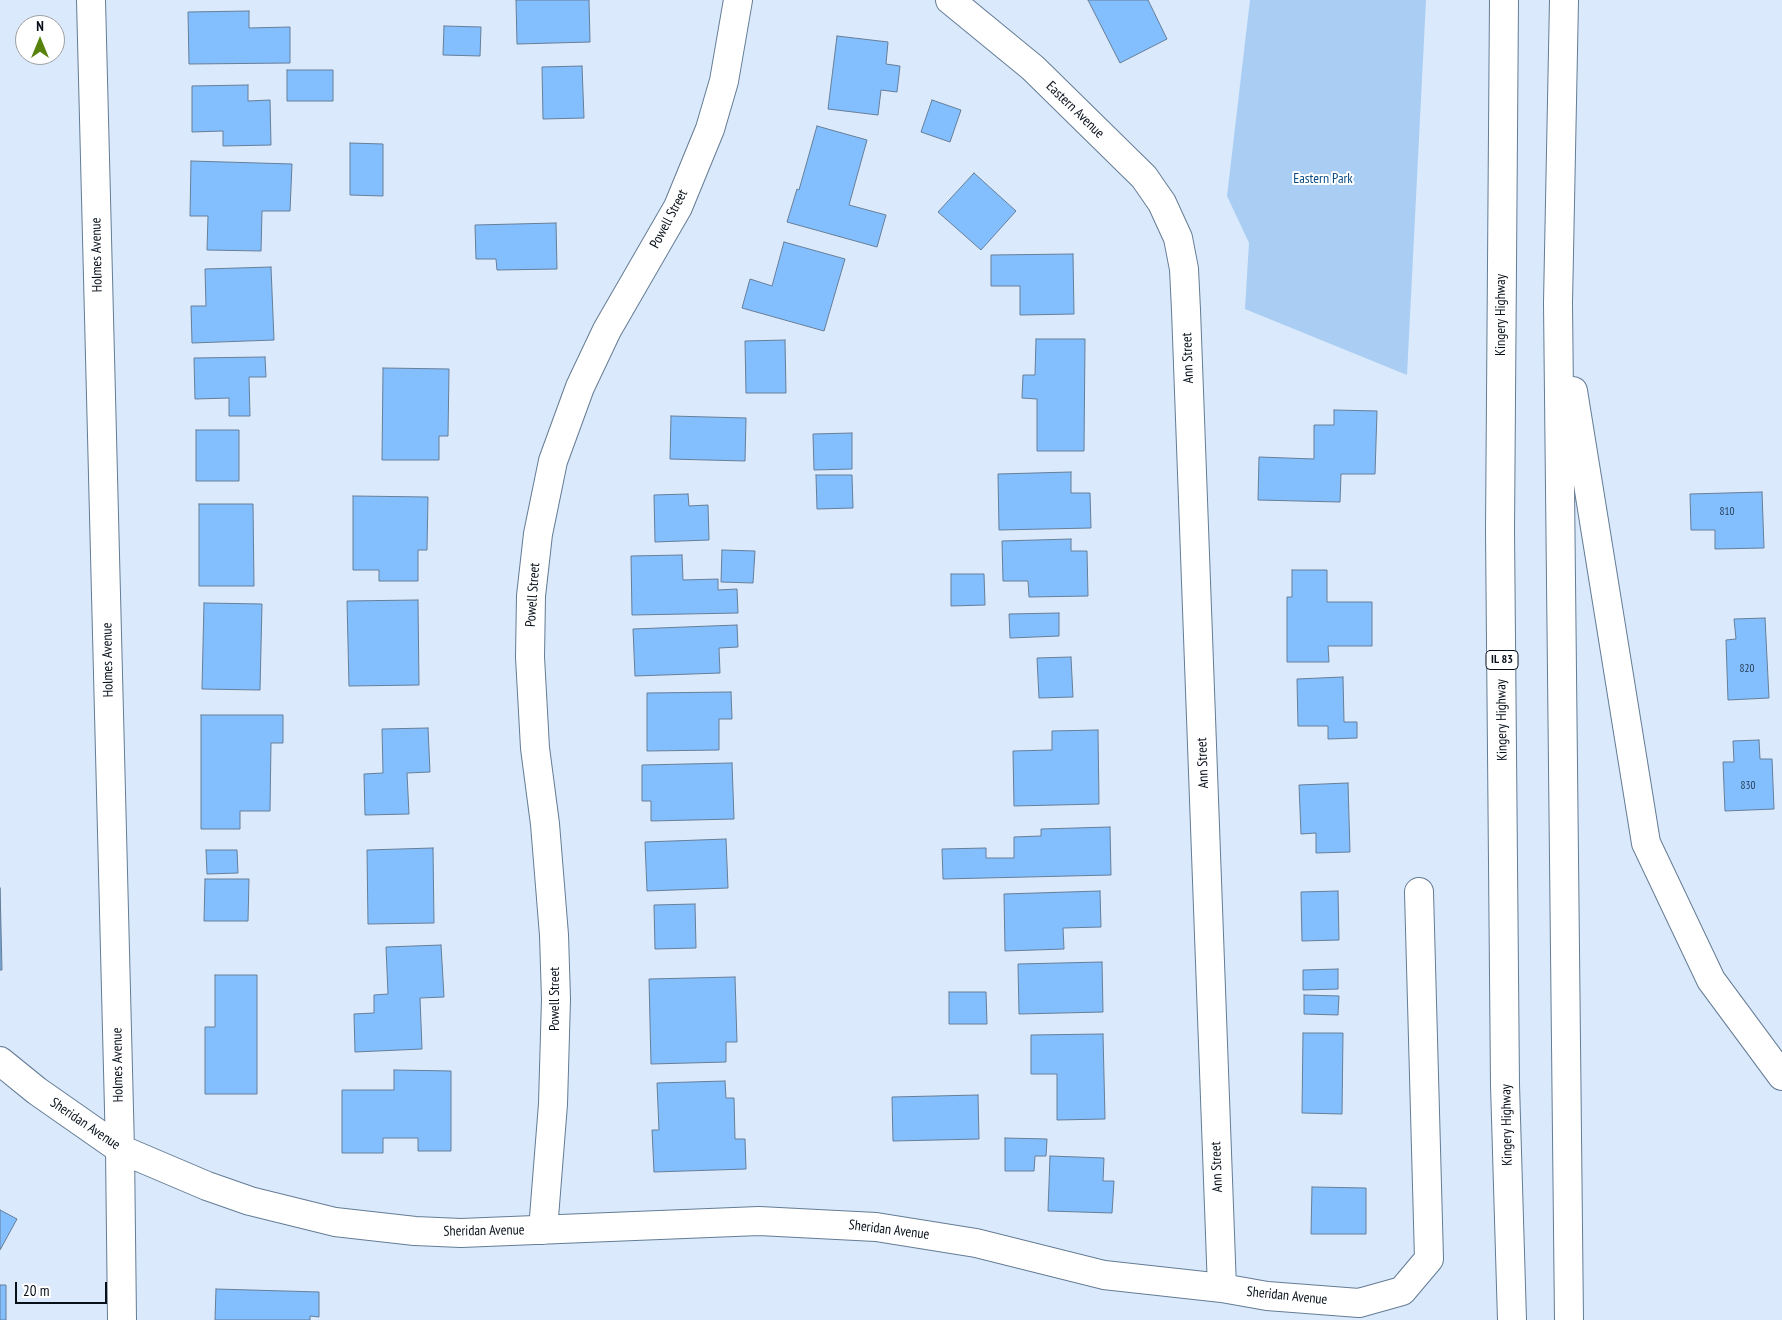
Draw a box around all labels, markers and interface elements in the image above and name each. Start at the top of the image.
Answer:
north arrow [15,15,65,65]
text: N [36,17,44,35]
street label: Eastern Avenue [1042,78,1108,142]
park label: Eastern Park [1293,171,1353,187]
street label: Powell Street [647,187,691,251]
street label: Holmes Avenue [88,217,106,293]
street label: Kingery Highway [1493,274,1509,356]
street label: Ann Street [1179,332,1197,384]
house number: 810 [1720,505,1734,519]
street label: Powell Street [522,562,544,628]
street label: Holmes Avenue [99,622,117,698]
road number: IL 83 [1486,650,1518,670]
house number: 820 [1740,662,1754,676]
street label: Kingery Highway [1493,679,1511,761]
street label: Ann Street [1194,737,1212,789]
house number: 830 [1741,779,1755,793]
street label: Powell Street [547,967,563,1031]
street label: Holmes Avenue [109,1027,127,1103]
street label: Kingery Highway [1498,1084,1516,1166]
street label: Sheridan Avenue [47,1094,123,1154]
street label: Ann Street [1208,1141,1226,1193]
street label: Sheridan Avenue [848,1217,930,1243]
street label: Sheridan Avenue [443,1222,525,1240]
scale bar [18,1272,110,1304]
text: 20 m [23,1281,49,1300]
street label: Sheridan Avenue [1246,1283,1328,1309]

